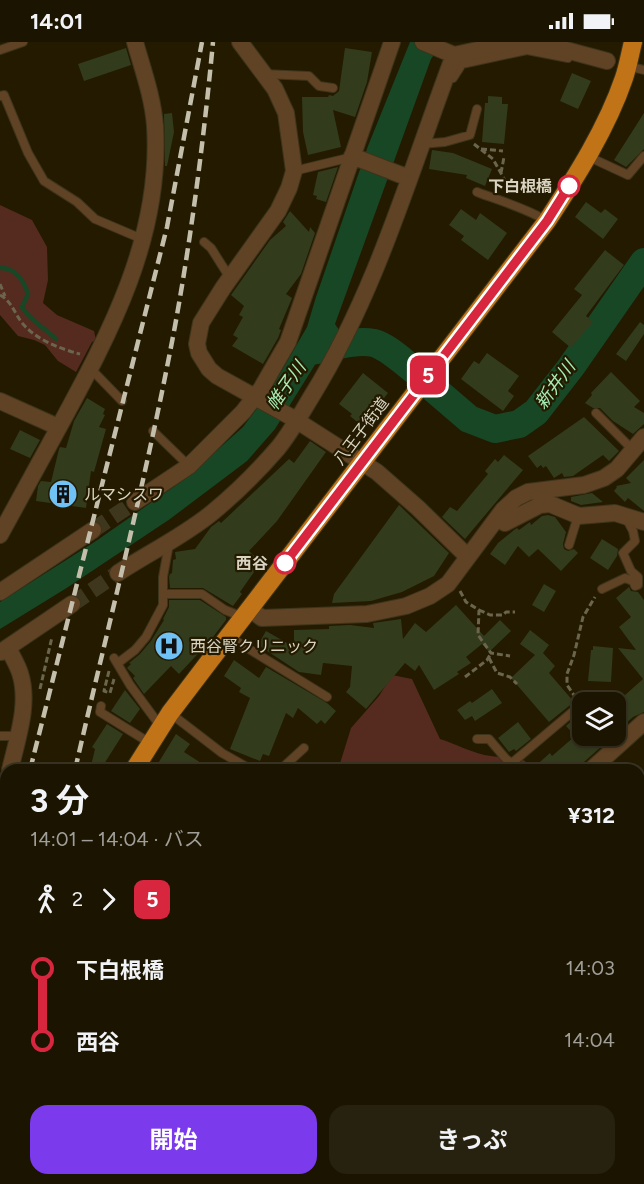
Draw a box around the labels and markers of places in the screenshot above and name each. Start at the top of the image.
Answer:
marker: 下白根橋 [558,175,580,197]
place label: 下白根橋 [488,177,552,196]
building icon: ルマシスワ [47,478,79,510]
place label: ルマシスワ [84,485,164,504]
marker: 西谷 [274,552,296,574]
place label: 西谷 [236,554,268,573]
hospital icon: 西谷腎クリニック [153,630,185,662]
place label: 西谷腎クリニック [190,637,318,656]

